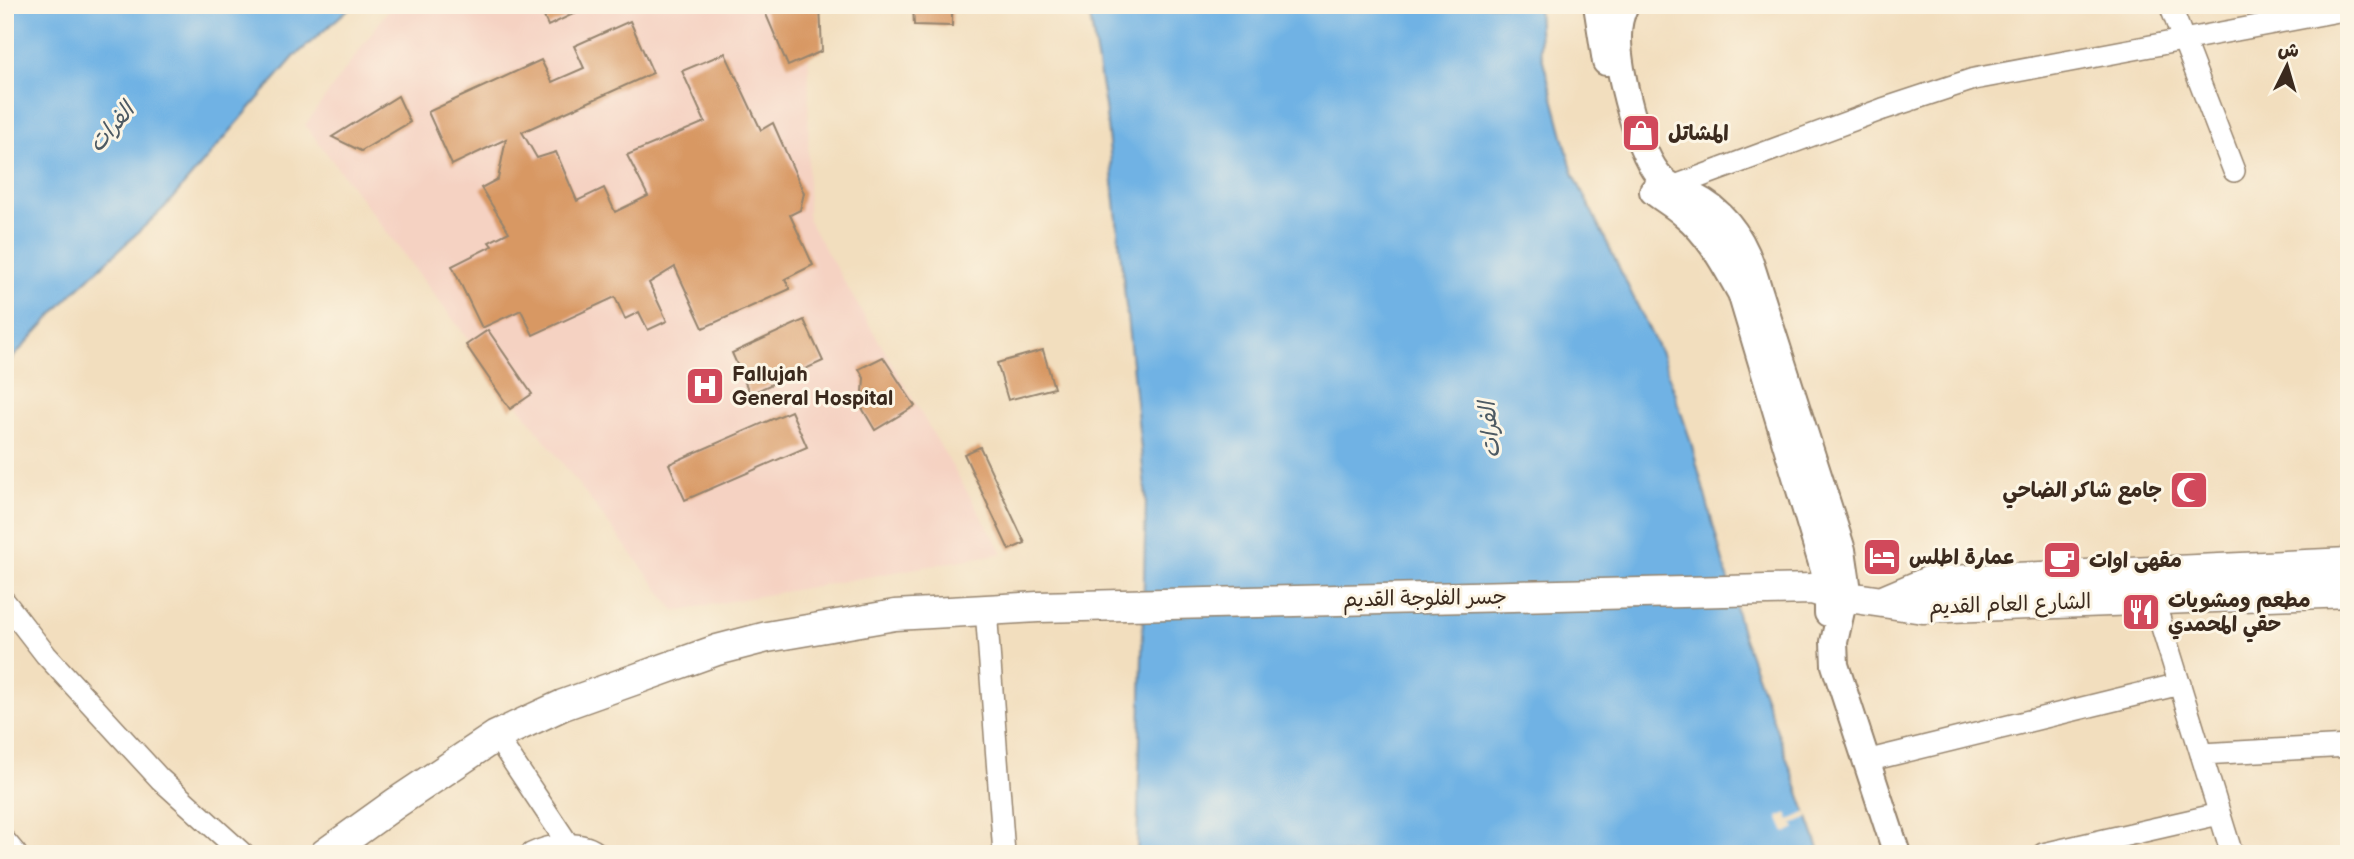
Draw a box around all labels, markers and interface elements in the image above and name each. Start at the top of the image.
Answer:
north arrow [2252,32,2322,102]
text: ش [2277,38,2300,63]
water label: الفرات [83,95,143,158]
shop icon: المشاتل [1620,112,1662,154]
place label: المشاتل [1668,121,1729,146]
place label: Fallujah General Hospital [732,362,893,411]
hospital icon: Fallujah General Hospital [684,365,726,407]
water label: الفرات [1473,397,1506,459]
mosque icon: جامع شاكر الضاحي [2168,469,2210,511]
place label: جامع شاكر الضاحي [2003,478,2162,509]
hotel icon: عمارة اطلس [1861,536,1903,578]
cafe icon: مقهى اوات [2041,539,2083,581]
place label: عمارة اطلس [1909,545,2015,570]
place label: مقهى اوات [2089,548,2182,573]
street label: جسر الفلوجة القديم [1343,585,1507,615]
place label: مطعم ومشويات حقي المحمدي [2168,588,2311,643]
street label: الشارع العام القديم [1928,589,2092,623]
restaurant icon: مطعم ومشويات حقي المحمدي [2120,591,2162,633]

